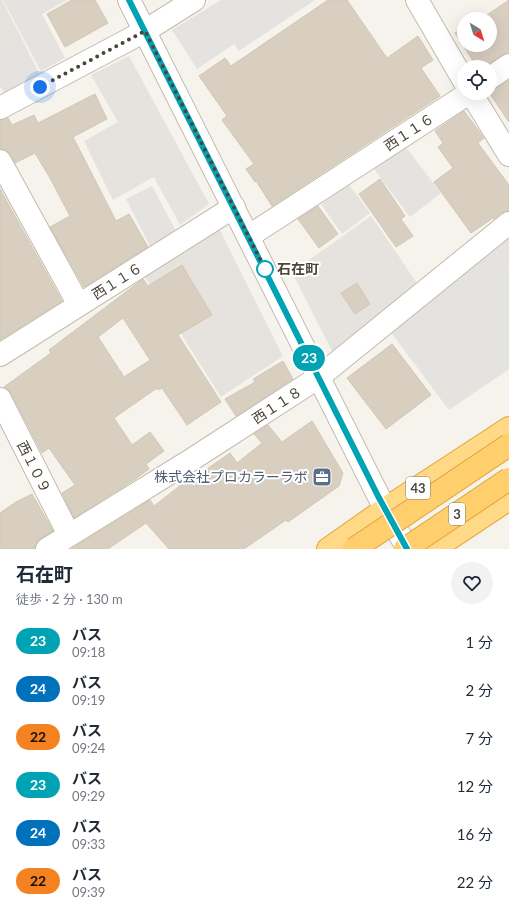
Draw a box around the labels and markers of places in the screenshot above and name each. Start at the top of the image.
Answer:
marker: 石在町 [256,260,274,278]
place label: 石在町 [277,260,319,277]
office icon: 株式会社プロカラーラボ [311,466,333,488]
place label: 株式会社プロカラーラボ [154,468,308,485]

